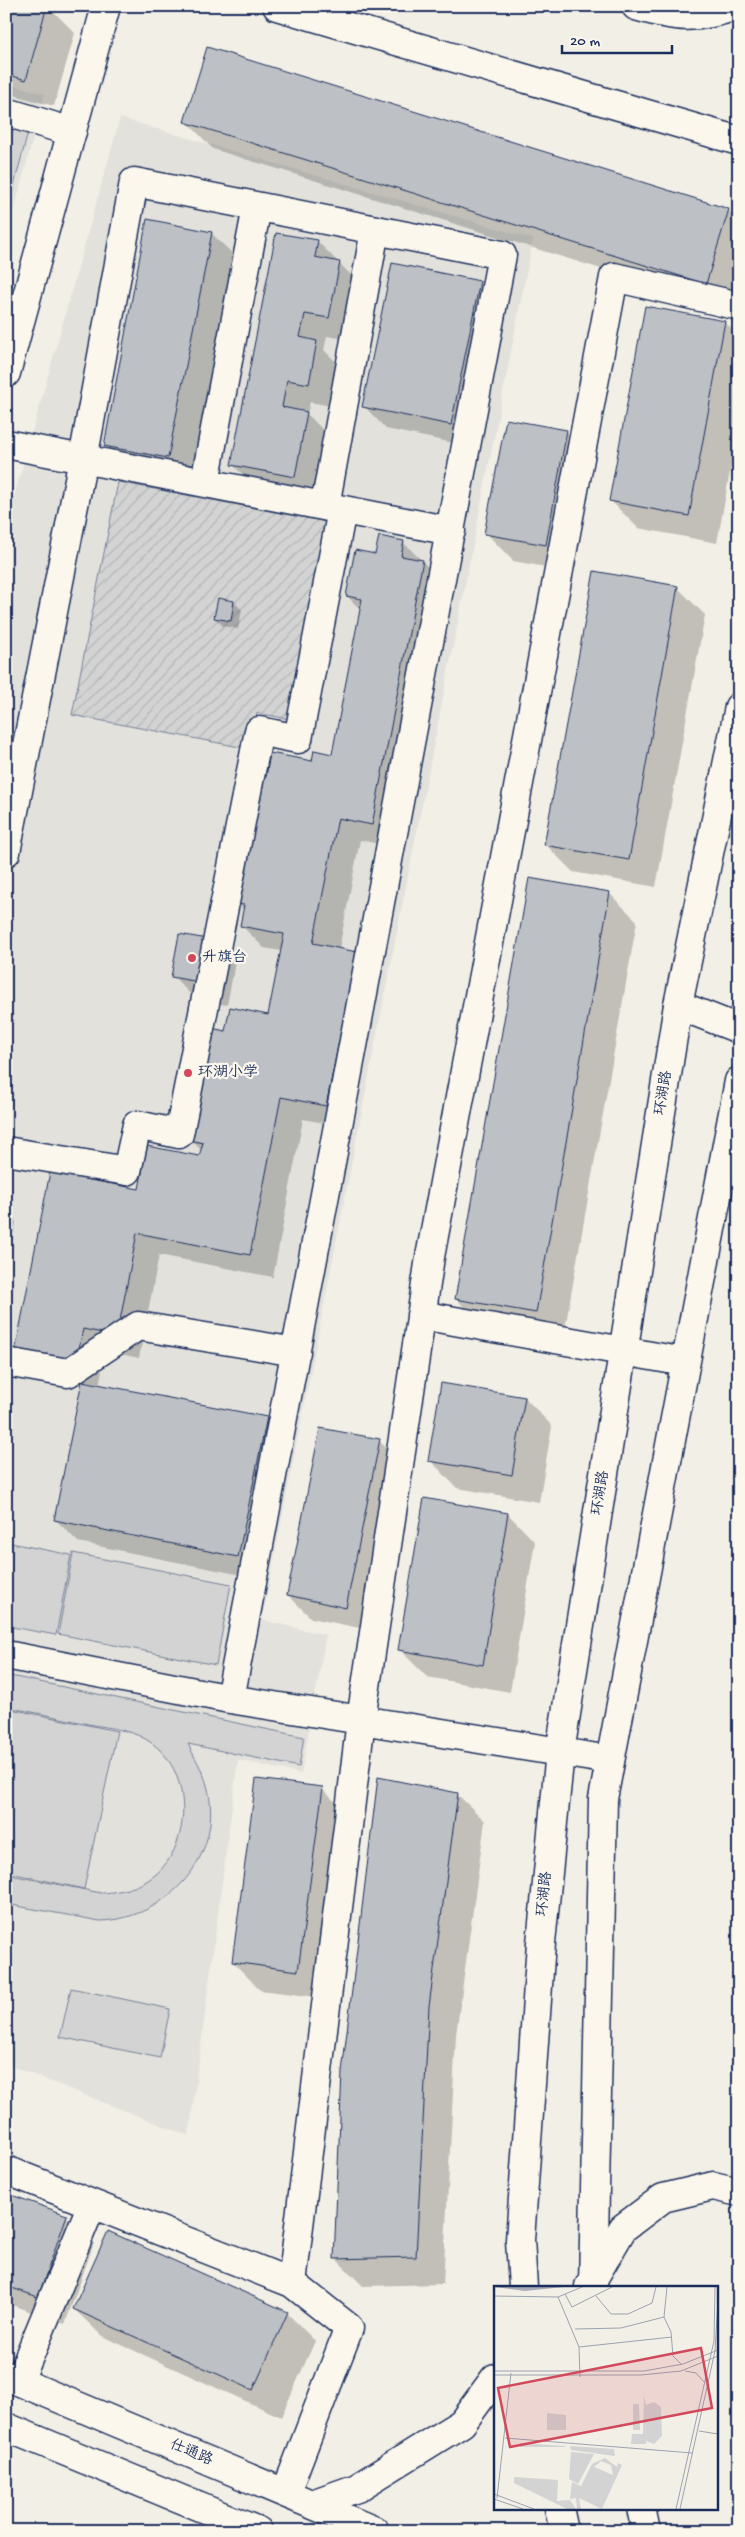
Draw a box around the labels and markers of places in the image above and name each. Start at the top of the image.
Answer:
place label: 升旗台 [202,949,247,967]
marker: 升旗台 [186,952,198,964]
place label: 环湖小学 [198,1063,258,1082]
marker: 环湖小学 [182,1067,194,1079]

